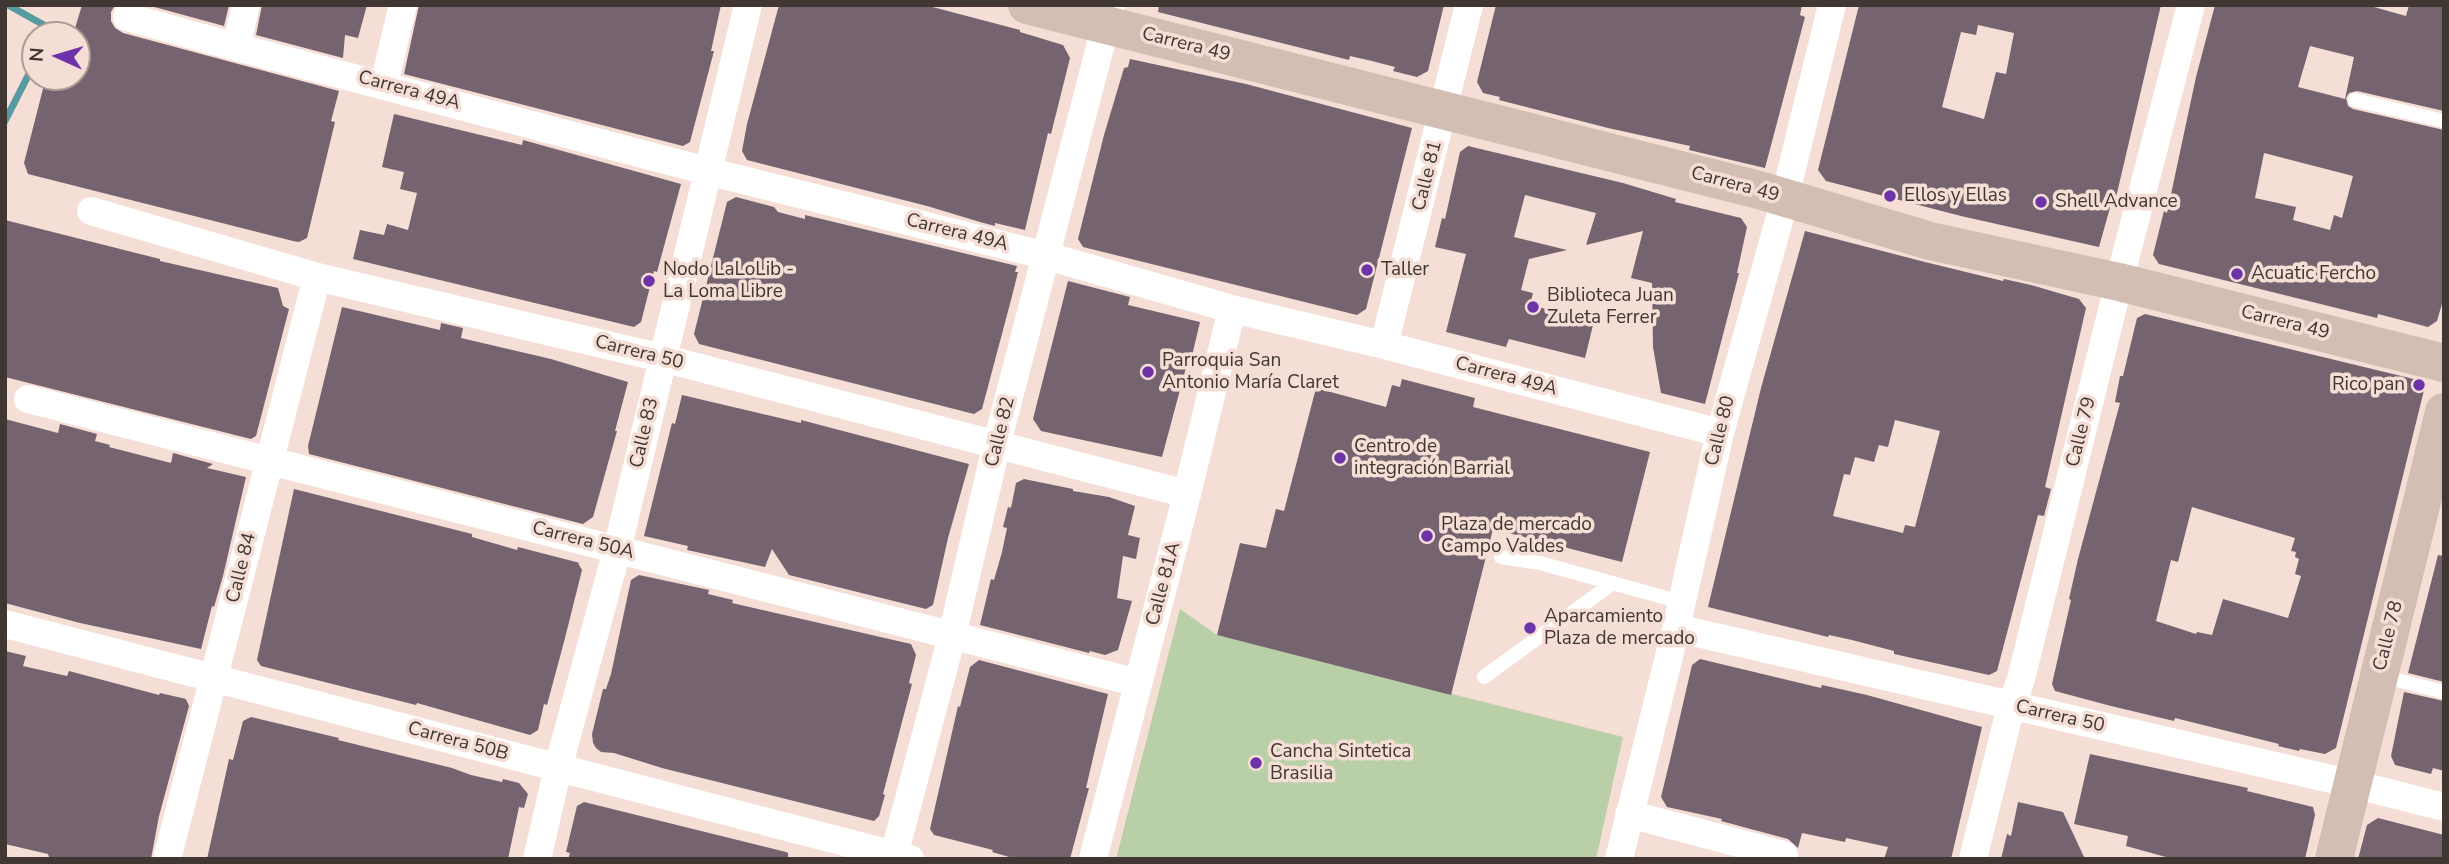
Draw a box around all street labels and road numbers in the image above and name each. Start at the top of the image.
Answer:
street label: Carrera 49 [1139,23,1233,67]
street label: Carrera 49A [356,66,462,116]
street label: Calle 81 [1408,139,1448,213]
street label: Carrera 49 [1688,162,1782,208]
street label: Carrera 49A [904,209,1010,257]
street label: Carrera 49 [2238,301,2332,345]
street label: Carrera 50 [592,331,686,375]
street label: Carrera 49A [1453,352,1559,402]
street label: Calle 80 [1701,394,1741,468]
street label: Calle 82 [981,395,1021,469]
street label: Calle 79 [2062,395,2102,469]
street label: Calle 83 [626,396,664,470]
street label: Carrera 50A [530,517,636,565]
street label: Calle 84 [222,531,262,605]
street label: Calle 81A [1142,540,1186,628]
street label: Calle 78 [2369,599,2409,673]
street label: Carrera 50 [2013,696,2107,738]
street label: Carrera 50B [405,718,511,766]

